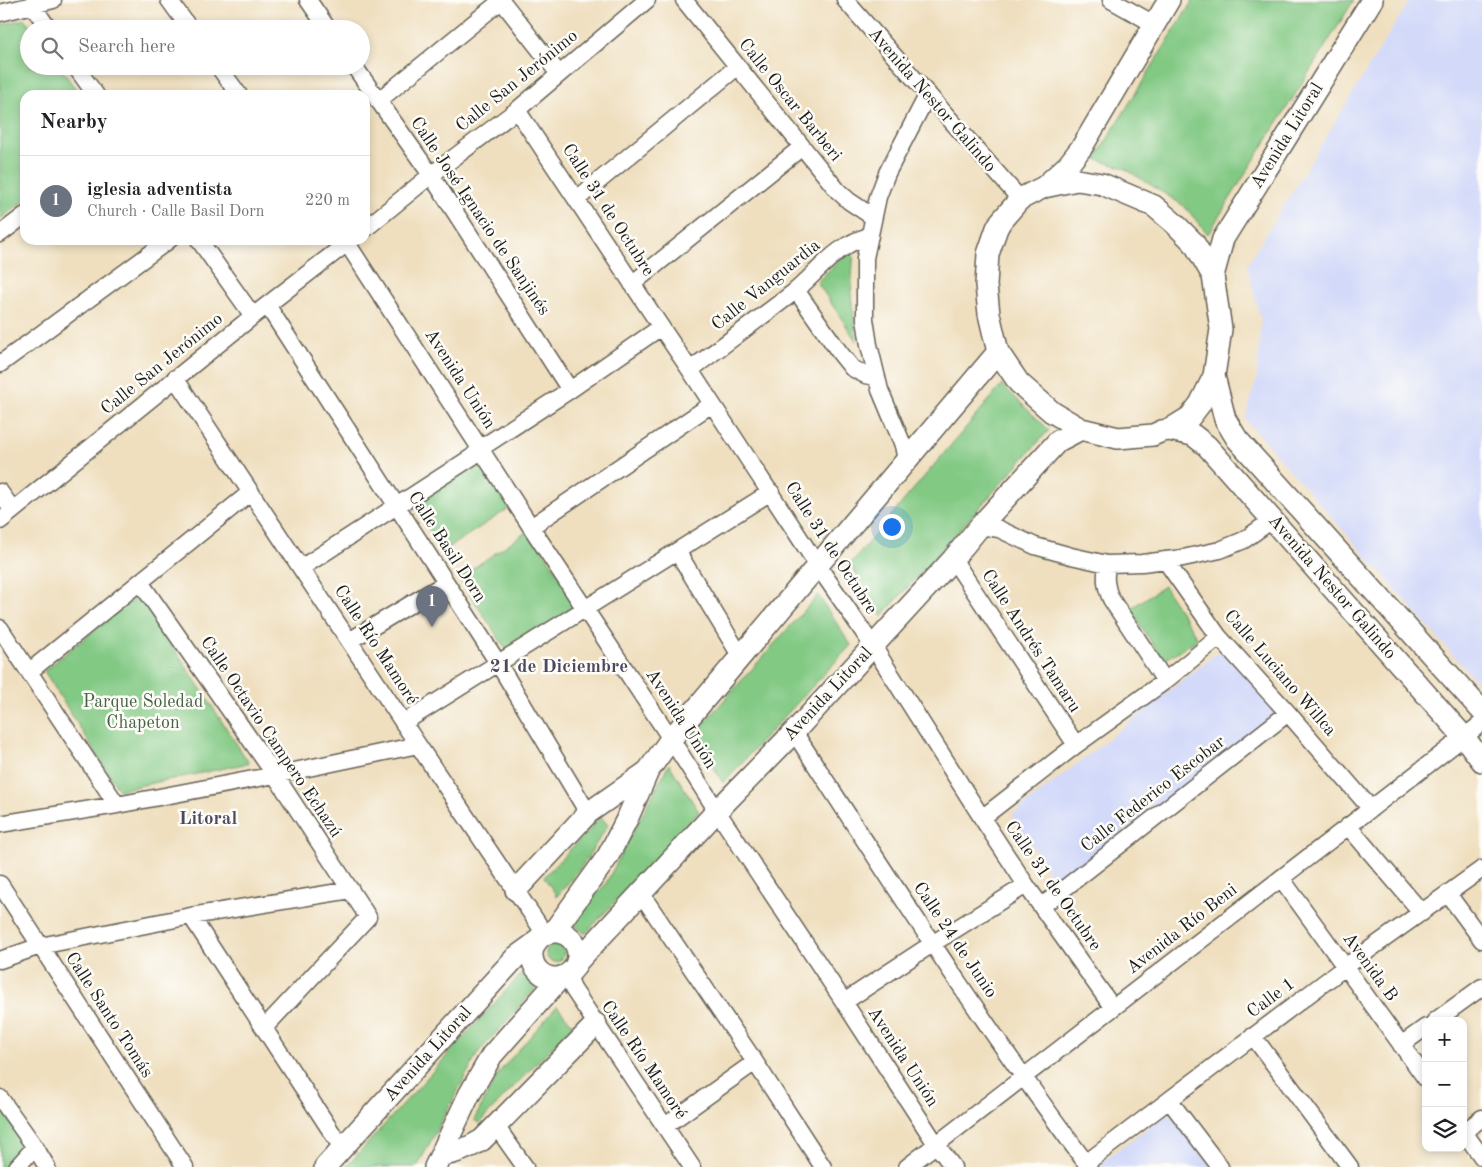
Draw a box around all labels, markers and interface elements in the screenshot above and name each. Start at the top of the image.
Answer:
search box [20,20,370,75]
street label: Avenida Nestor Galindo [865,24,999,176]
street label: Calle San Jerónimo [453,26,581,135]
icon: search [38,34,66,62]
street label: Calle Oscar Barberi [735,35,845,165]
text: Search here [78,38,175,57]
street label: Avenida Litoral [1247,80,1327,192]
text: Nearby [40,112,108,133]
street label: Calle José Ignacio de Sanjinés [407,114,553,319]
street label: Calle 31 de Octubre [559,141,657,279]
text: iglesia adventista [87,181,232,200]
text: 1 [51,193,61,209]
text: 220 m [305,193,350,209]
text: Church · Calle Basil Dorn [87,204,264,220]
street label: Calle Vanguardia [708,236,824,334]
street label: Calle San Jerónimo [98,309,226,418]
street label: Avenida Unión [421,326,499,432]
street label: Calle 31 de Octubre [782,479,880,617]
street label: Calle Basil Dorn [405,488,490,606]
street label: Avenida Nestor Galindo [1265,511,1399,663]
your location [879,514,905,540]
street label: Calle Andrés Tamaru [978,566,1084,716]
street label: Calle Río Mamoré [331,582,421,708]
pin: 1 [416,586,448,627]
street label: Calle Luciano Willca [1220,606,1340,740]
street label: Calle Octavio Campero Echazú [197,633,345,841]
street label: Avenida Litoral [780,644,876,744]
district label: 21 de Diciembre [490,658,628,677]
street label: Avenida Unión [642,666,720,772]
park label: Parque Soledad Chapeton [83,693,203,732]
street label: Calle Federico Escobar [1078,732,1229,856]
district label: Litoral [179,810,237,829]
street label: Calle 31 de Octubre [1001,818,1105,954]
street label: Calle 24 de Junio [910,879,1000,1001]
street label: Avenida Río Beni [1123,880,1241,977]
street label: Avenida B [1339,929,1401,1005]
street label: Calle Santo Tomás [62,949,156,1081]
street label: Calle 1 [1244,974,1298,1022]
street label: Calle Río Mamoré [598,998,690,1122]
street label: Avenida Litoral [381,1003,475,1105]
street label: Avenida Unión [864,1004,942,1110]
map controls [1422,1017,1467,1152]
button: + [1422,1017,1467,1062]
button: − [1422,1062,1467,1107]
button: layers [1422,1107,1467,1152]

